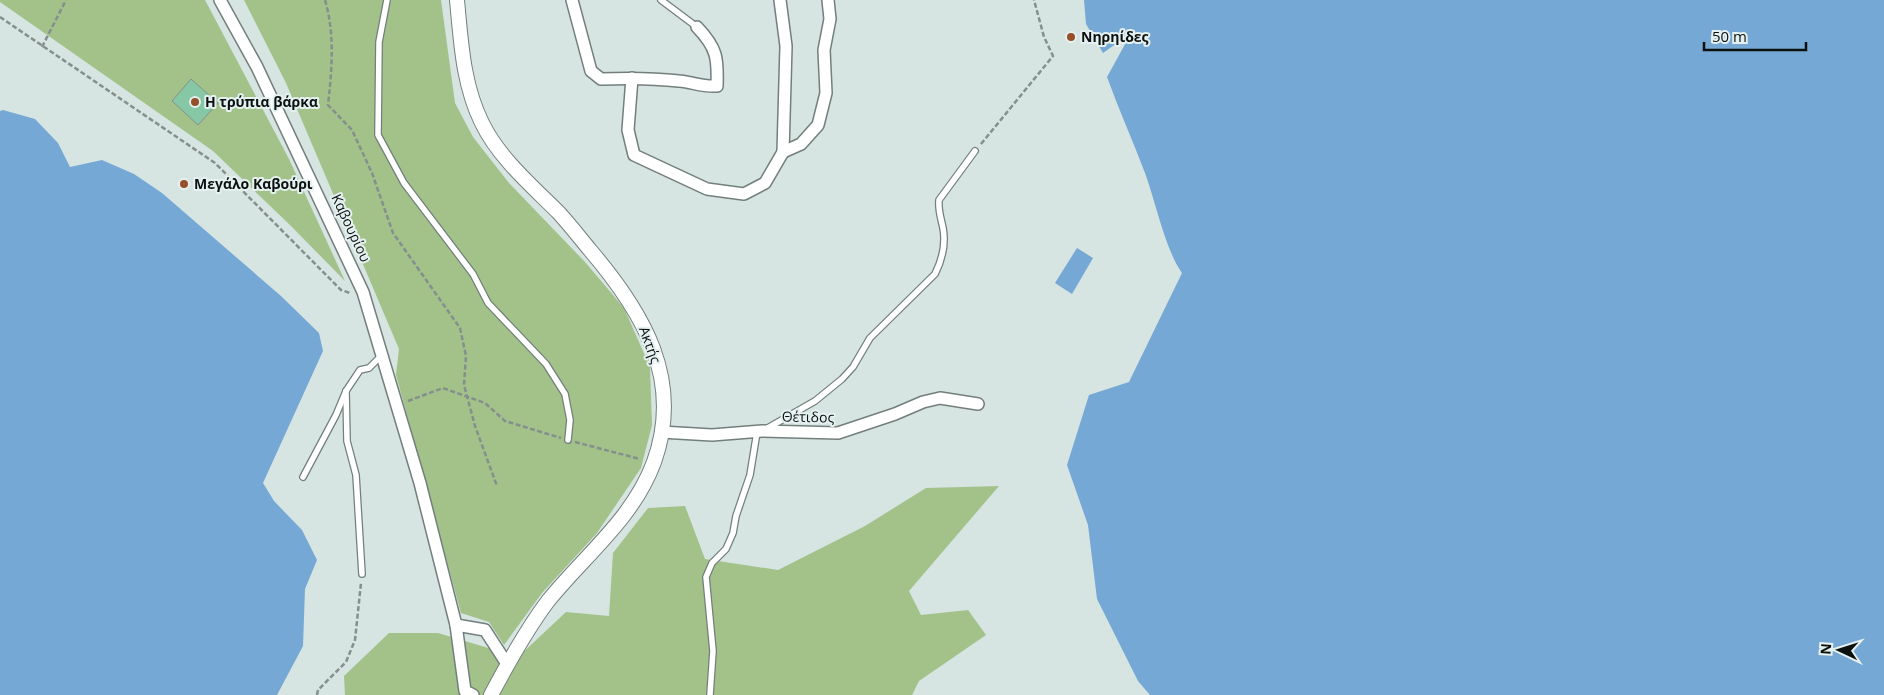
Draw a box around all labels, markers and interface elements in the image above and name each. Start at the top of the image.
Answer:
scale bar [1704,20,1806,52]
text: 50 m [1712,26,1747,46]
place label: Νηρηίδες [1081,27,1149,46]
marker: Νηρηίδες [1065,31,1077,43]
place label: Η τρύπια βάρκα [205,92,318,111]
marker: Η τρύπια βάρκα [189,96,201,108]
place label: Μεγάλο Καβούρι [194,174,313,193]
marker: Μεγάλο Καβούρι [178,178,190,190]
street label: Καβουρίου [327,191,375,265]
street label: Ακτής [635,324,666,366]
street label: Θέτιδος [782,407,835,426]
north arrow [1814,625,1864,675]
text: N [1816,643,1835,655]

